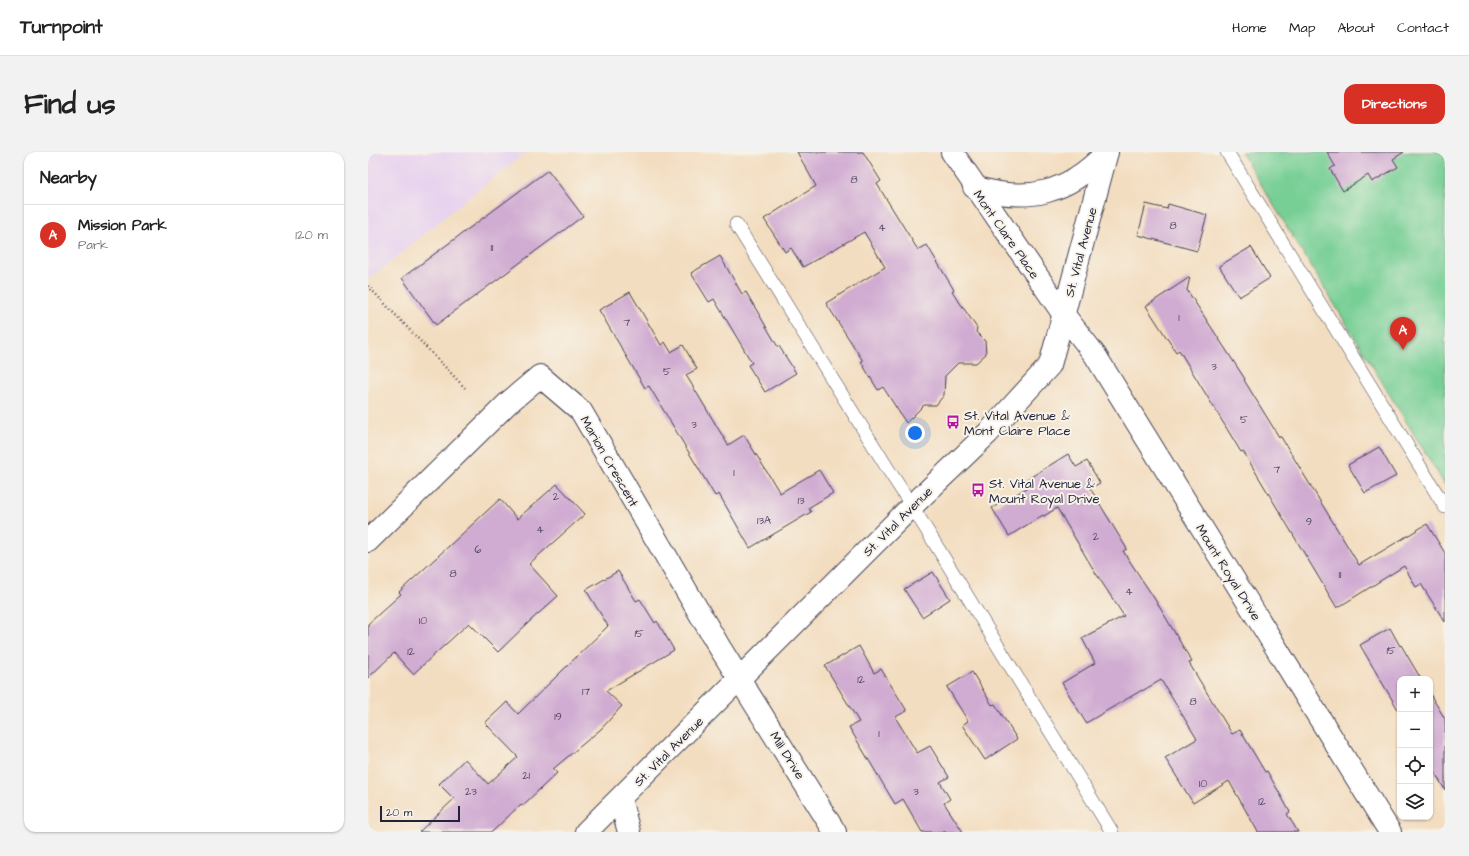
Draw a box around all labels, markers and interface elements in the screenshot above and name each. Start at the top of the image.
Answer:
text: Turnpoint [20,14,103,41]
text: Home [1232,18,1267,38]
text: Map [1289,18,1315,38]
text: About [1337,18,1375,38]
text: Contact [1397,18,1449,38]
button: Directions [1344,84,1445,124]
text: Find us [24,85,115,124]
text: Nearby [40,166,97,190]
house number: 8 [850,172,858,187]
street label: Mont Clare Place [969,187,1044,283]
street label: St. Vital Avenue [1060,205,1102,299]
text: Mission Park [78,215,167,236]
house number: 8 [1169,218,1177,233]
house number: 4 [878,220,886,235]
text: A [49,226,57,244]
text: 120 m [295,226,328,244]
text: Park [78,236,108,254]
house number: 11 [491,240,494,255]
house number: 1 [1178,310,1180,325]
house number: 7 [624,315,631,330]
pin: A [1390,317,1416,350]
house number: 3 [1211,359,1217,374]
house number: 5 [663,364,671,379]
place label: St. Vital Avenue & Mont Claire Place [964,407,1070,440]
house number: 5 [1240,412,1248,427]
street label: Marion Crescent [576,413,643,511]
bus stop icon: St. Vital Avenue & Mont Claire Place [945,414,961,430]
house number: 3 [691,417,697,432]
your location [905,423,925,443]
house number: 7 [1274,462,1281,477]
house number: 1 [733,465,735,480]
place label: St. Vital Avenue & Mount Royal Drive [989,475,1100,509]
bus stop icon: St. Vital Avenue & Mount Royal Drive [970,482,986,498]
street label: St. Vital Avenue [859,483,937,561]
house number: 2 [553,489,560,504]
house number: 13 [797,493,805,508]
house number: 13A [757,513,771,528]
house number: 9 [1306,514,1312,529]
street label: Mount Royal Drive [1190,521,1265,625]
house number: 4 [536,522,544,537]
house number: 2 [1093,529,1100,544]
house number: 6 [475,542,482,557]
house number: 8 [449,566,457,581]
house number: 11 [1339,567,1342,582]
house number: 4 [1125,584,1133,599]
house number: 10 [419,613,427,628]
house number: 15 [634,626,644,641]
house number: 15 [1386,643,1396,658]
house number: 12 [407,644,416,659]
house number: 12 [857,672,866,687]
map controls [1397,676,1433,820]
button: + [1397,676,1433,712]
house number: 17 [582,684,590,699]
house number: 8 [1189,694,1197,709]
house number: 19 [554,709,562,724]
button: − [1397,712,1433,748]
street label: St. Vital Avenue [630,713,708,791]
house number: 1 [878,726,880,741]
street label: Mill Drive [765,728,809,783]
button: locate [1397,748,1433,784]
house number: 21 [522,768,530,783]
house number: 10 [1199,776,1207,791]
house number: 23 [465,784,477,799]
house number: 3 [913,784,919,799]
button: layers [1397,784,1433,820]
house number: 12 [1258,794,1267,809]
scale bar [380,804,460,823]
text: 20 m [386,805,412,820]

